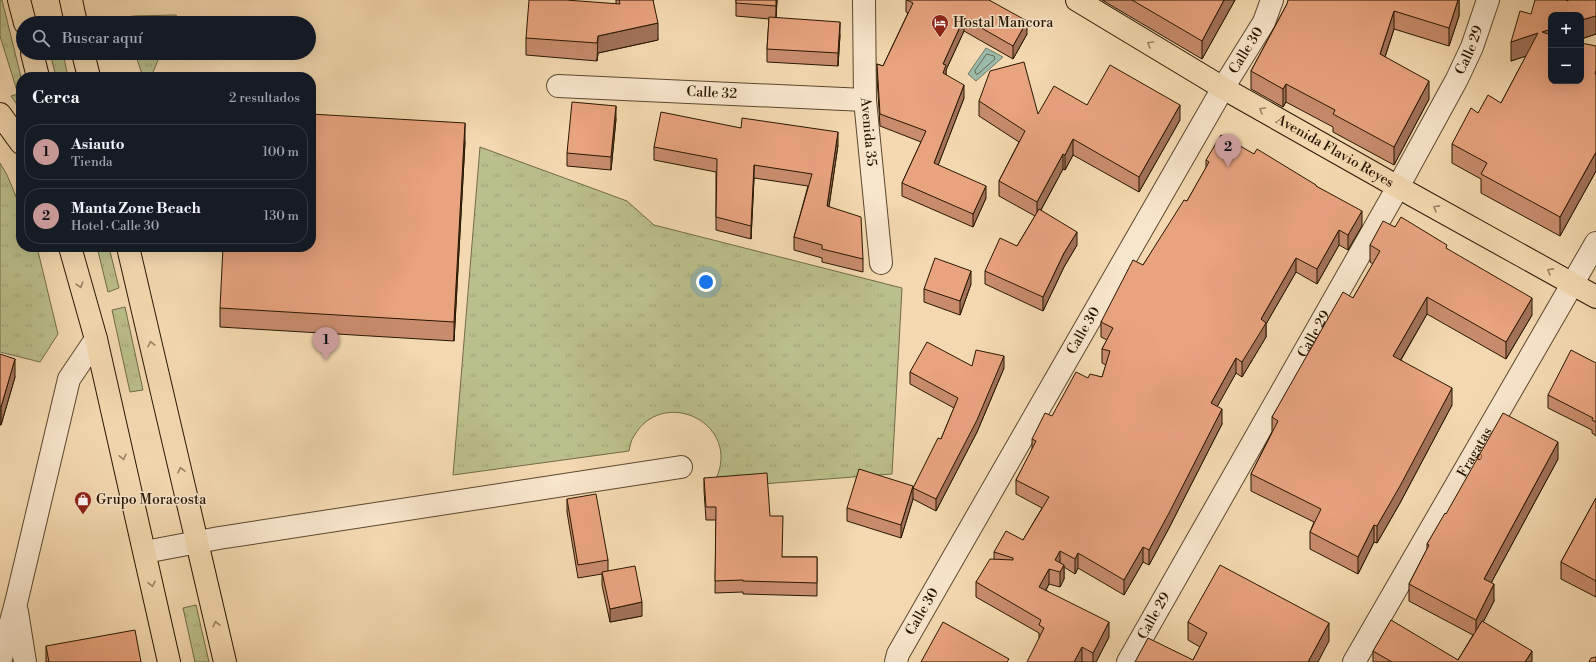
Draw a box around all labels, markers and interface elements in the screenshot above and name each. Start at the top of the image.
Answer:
map controls [1548,12,1584,84]
button: + [1548,12,1584,48]
hotel icon: Hostal Mancora [930,13,950,38]
place label: Hostal Mancora [953,14,1054,32]
search box [16,16,316,60]
street label: Calle 29 [1451,23,1488,78]
street label: Calle 30 [1225,24,1268,77]
icon: search [30,27,52,49]
text: Buscar aquí [62,29,143,48]
one-way arrow [1147,41,1154,48]
button: − [1548,48,1584,84]
street label: Calle 32 [686,83,738,103]
text: Cerca [32,87,80,109]
text: 2 resultados [229,90,300,106]
street label: Avenida 35 [856,96,880,167]
one-way arrow [1259,107,1266,115]
street label: Avenida Flavio Reyes [1272,110,1397,192]
pin: 2 [1215,134,1241,167]
text: Asiauto [71,135,125,154]
text: 1 [43,144,49,160]
text: 100 m [263,144,299,160]
text: Tienda [71,154,113,170]
text: Manta Zone Beach [71,199,201,218]
one-way arrow [1433,206,1440,213]
text: 2 [42,208,50,224]
text: 130 m [264,208,299,224]
text: Hotel · Calle 30 [71,218,159,234]
one-way arrow [1547,268,1554,275]
your location [696,272,716,292]
one-way arrow [76,281,84,288]
street label: Calle 30 [1063,304,1104,358]
street label: Calle 29 [1294,307,1335,361]
pin: 1 [313,327,339,360]
one-way arrow [147,340,156,347]
street label: Fragatas [1454,424,1497,481]
one-way arrow [118,454,126,460]
one-way arrow [177,467,185,473]
shop icon: Grupo Moracosta [73,490,93,515]
place label: Grupo Moracosta [96,491,207,509]
one-way arrow [147,580,155,587]
street label: Calle 30 [902,585,943,639]
street label: Calle 29 [1134,589,1175,643]
one-way arrow [213,621,221,627]

